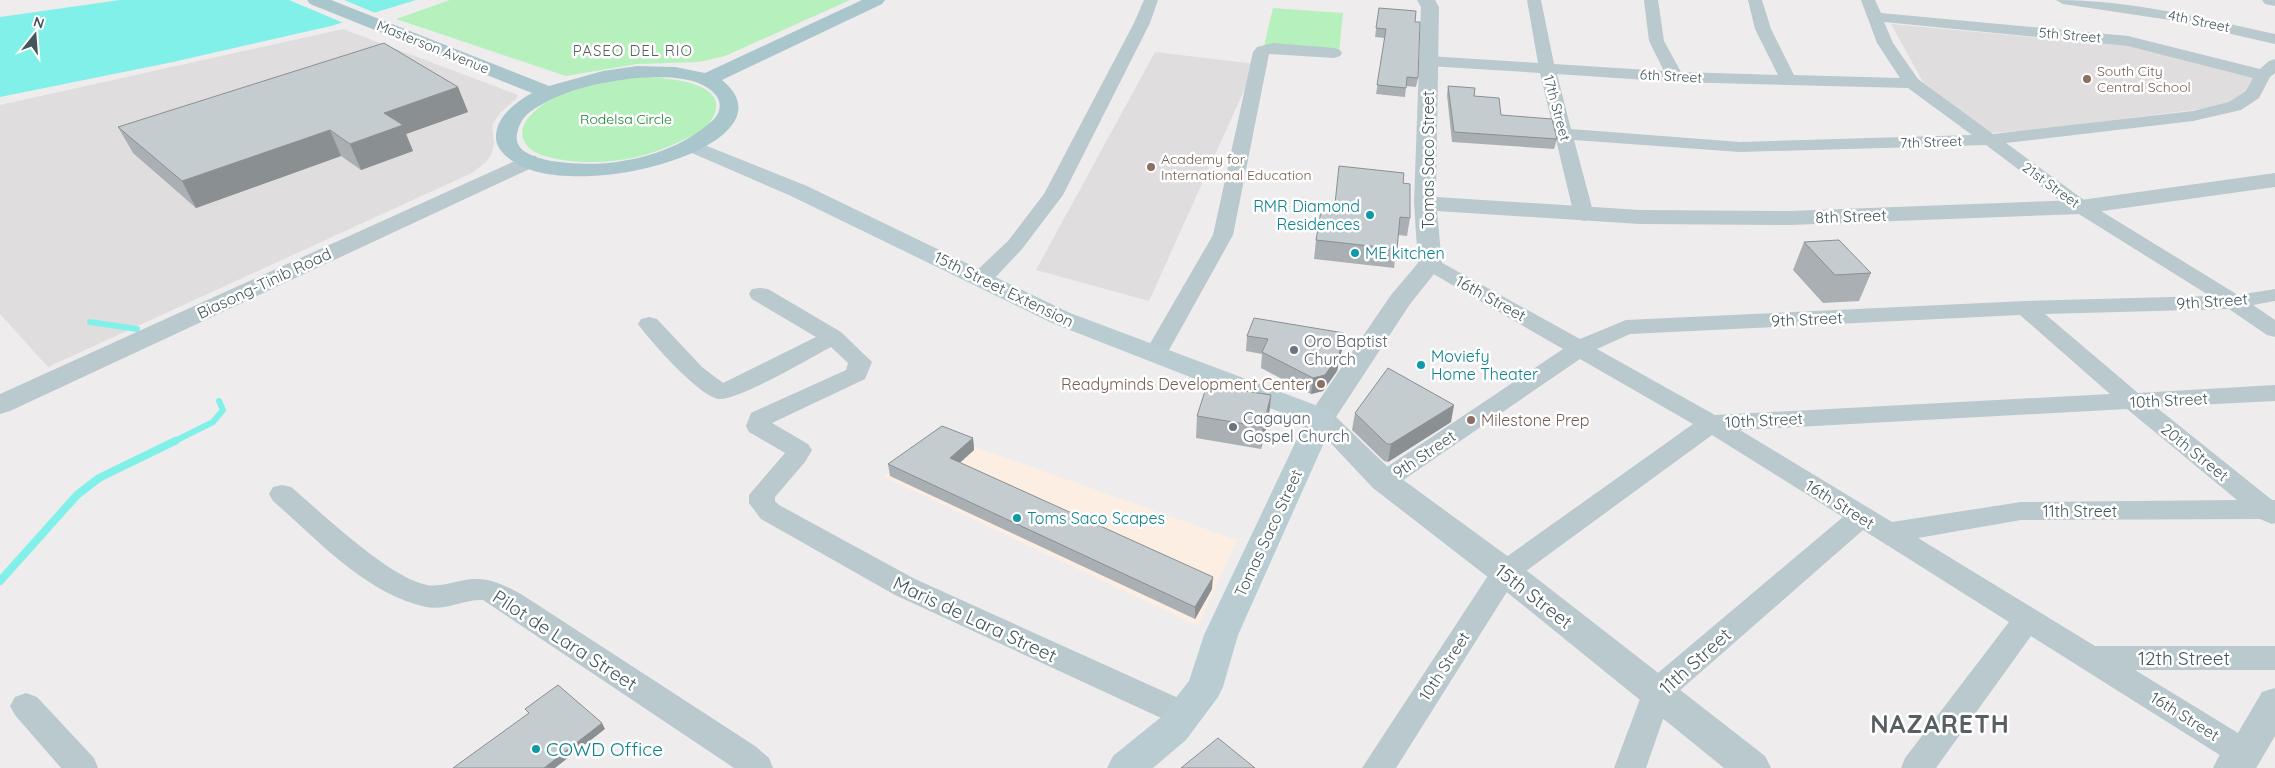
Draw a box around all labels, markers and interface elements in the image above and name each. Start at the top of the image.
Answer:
street label: 4th Street [2167,6,2232,36]
north arrow [10,10,60,60]
text: N [31,12,46,33]
street label: Masterson Avenue [374,16,492,78]
street label: 5th Street [2038,23,2102,47]
district label: PASEO DEL RIO [573,41,693,60]
place label: South City Central School [2097,62,2191,96]
street label: 6th Street [1639,65,1703,87]
street label: 17th Street [1540,73,1574,143]
marker: South City Central School [2081,73,2093,85]
street label: Tomas Saco Street [1418,91,1438,229]
park label: Rodelsa Circle [580,110,672,128]
street label: 7th Street [1900,132,1963,152]
place label: Academy for International Education [1161,150,1312,184]
street label: 21st Street [2019,158,2083,212]
marker: Academy for International Education [1145,161,1157,173]
place label: RMR Diamond Residences [1253,196,1360,234]
street label: 8th Street [1815,205,1887,227]
marker: RMR Diamond Residences [1364,209,1376,221]
street label: Biasong-Tinib Road [194,243,334,323]
place label: ME kitchen [1365,243,1445,263]
street label: 15th Street Extension [931,247,1077,331]
marker: ME kitchen [1349,247,1361,259]
street label: 16th Street [1452,271,1530,325]
street label: 9th Street [2176,289,2248,313]
street label: 9th Street [1771,307,1843,331]
place label: Oro Baptist Church [1304,331,1388,369]
marker: Oro Baptist Church [1288,344,1300,356]
place label: Moviefy Home Theater [1431,346,1538,384]
marker: Moviefy Home Theater [1415,359,1427,371]
place label: Readyminds Development Center [1061,374,1311,394]
marker: Readyminds Development Center [1315,378,1327,390]
street label: 10th Street [2129,388,2209,412]
place label: Cagayan Gospel Church [1243,408,1350,446]
street label: 10th Street [1724,408,1804,432]
place label: Milestone Prep [1481,410,1589,430]
marker: Milestone Prep [1465,414,1477,426]
street label: 20th Street [2157,419,2233,485]
marker: Cagayan Gospel Church [1227,421,1239,433]
street label: 9th Street [1389,426,1459,482]
street label: Tomas Saco Street [1230,466,1306,600]
street label: 16th Street [1802,475,1878,533]
street label: 11th Street [2043,501,2117,521]
place label: Toms Saco Scapes [1027,508,1165,528]
marker: Toms Saco Scapes [1011,512,1023,524]
street label: 15th Street [1490,558,1578,634]
street label: Maris de Lara Street [890,571,1060,667]
street label: Pilot de Lara Street [488,584,642,696]
street label: 11th Street [1654,622,1736,700]
street label: 10th Street [1414,628,1474,704]
street label: 12th Street [2138,646,2230,670]
street label: 16th Street [2147,687,2223,745]
district label: NAZARETH [1870,708,2010,739]
place label: COWD Office [546,737,663,761]
marker: COWD Office [530,743,542,755]

